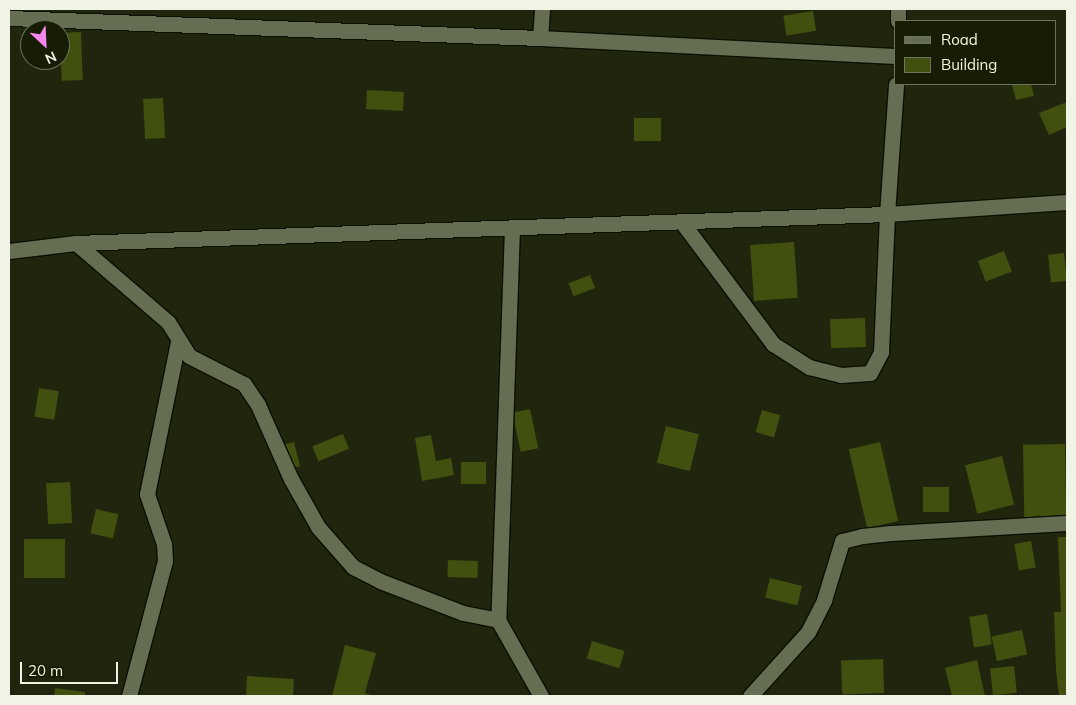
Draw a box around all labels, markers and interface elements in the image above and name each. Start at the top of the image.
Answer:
north arrow [20,20,70,70]
legend [894,20,1056,85]
text: Road [941,30,978,49]
text: N [42,47,60,68]
text: Building [941,55,997,74]
scale bar [22,652,120,684]
text: 20 m [28,661,63,680]

